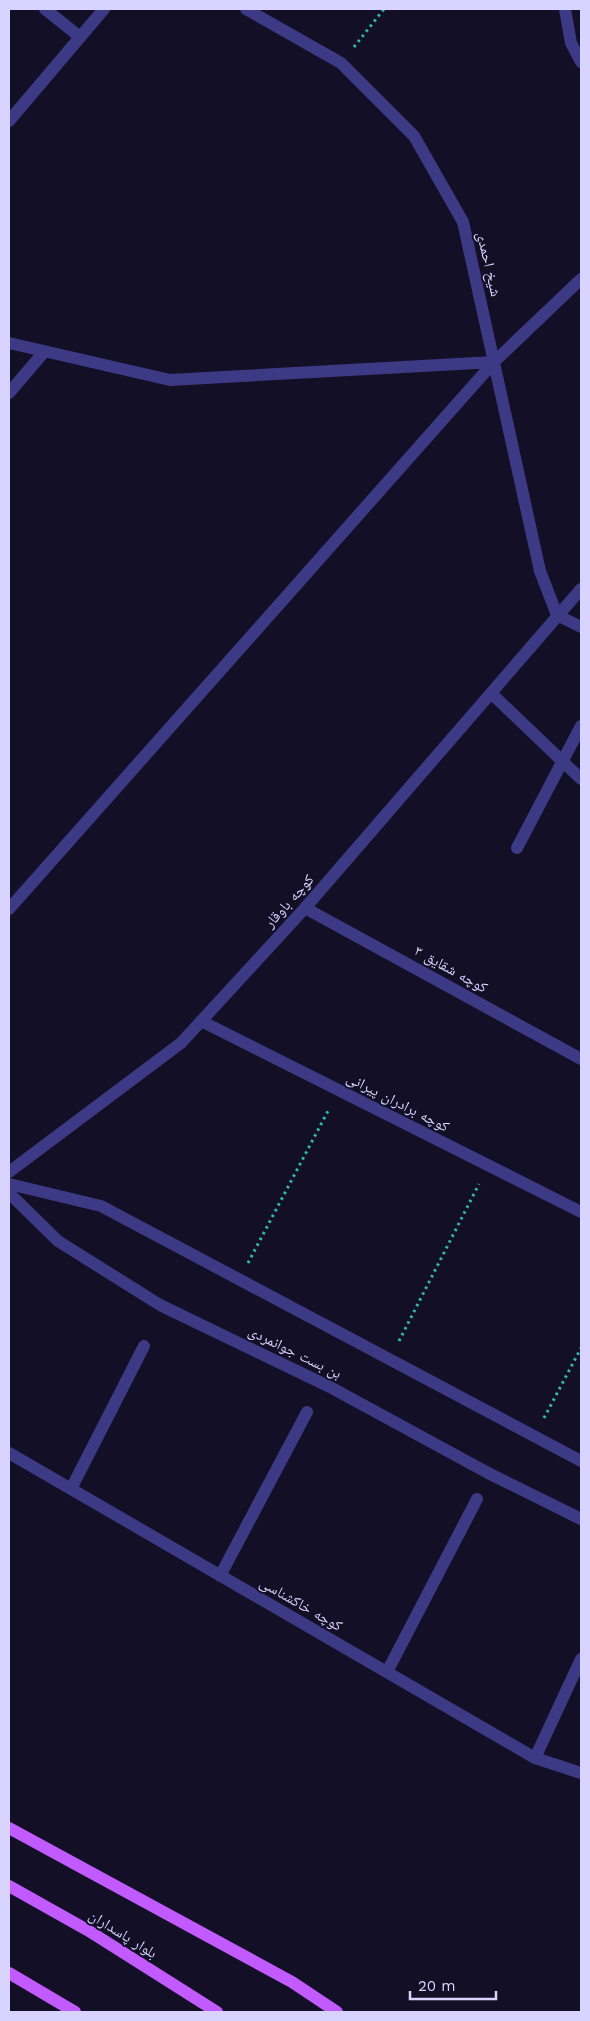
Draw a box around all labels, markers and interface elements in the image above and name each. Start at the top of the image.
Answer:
street label: شیخ احمدی [472,230,505,299]
street label: کوچه باوقار [260,871,318,932]
street label: کوچه شقایق ۳ [411,942,491,997]
street label: کوچه برادران پیرانی [343,1068,452,1136]
street label: بن بست جوانمردی [245,1322,345,1383]
street label: کوچه خاکشناسی [256,1573,346,1636]
street label: بلوار پاسداران [85,1906,160,1963]
scale bar [410,1968,496,2000]
text: 20 m [418,1977,456,1995]

